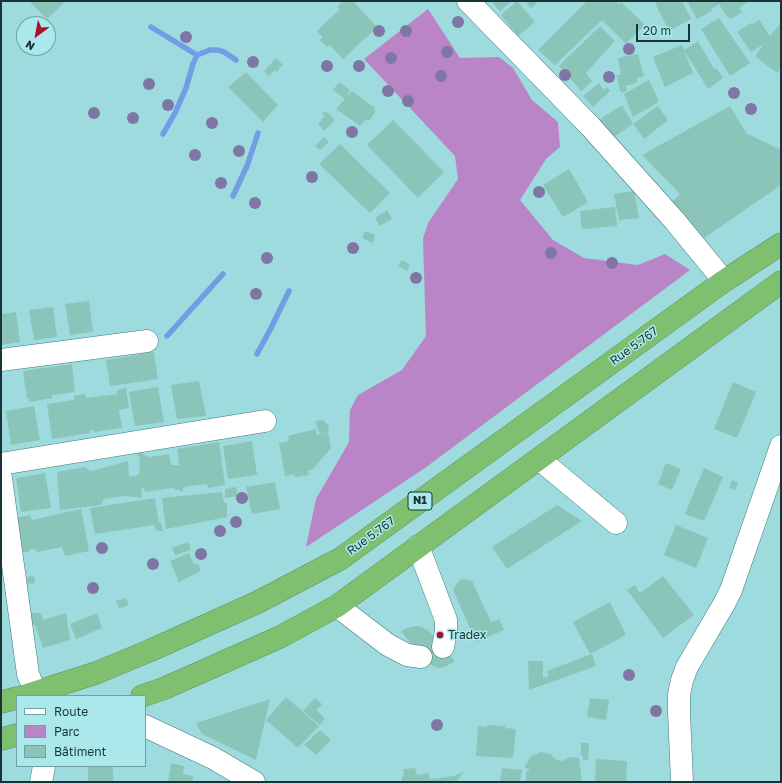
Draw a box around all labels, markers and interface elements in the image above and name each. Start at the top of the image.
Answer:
north arrow [16,16,56,56]
scale bar [638,16,692,42]
text: 20 m [643,23,671,38]
text: N [23,38,37,53]
street label: Rue 5.767 [607,324,661,368]
road number: N1 [408,492,432,510]
street label: Rue 5.767 [344,514,398,558]
place label: Tradex [448,628,486,642]
marker: Tradex [435,630,445,640]
legend [16,695,146,767]
text: Route [54,704,88,719]
text: Parc [54,724,80,739]
text: Bâtiment [54,744,106,759]

